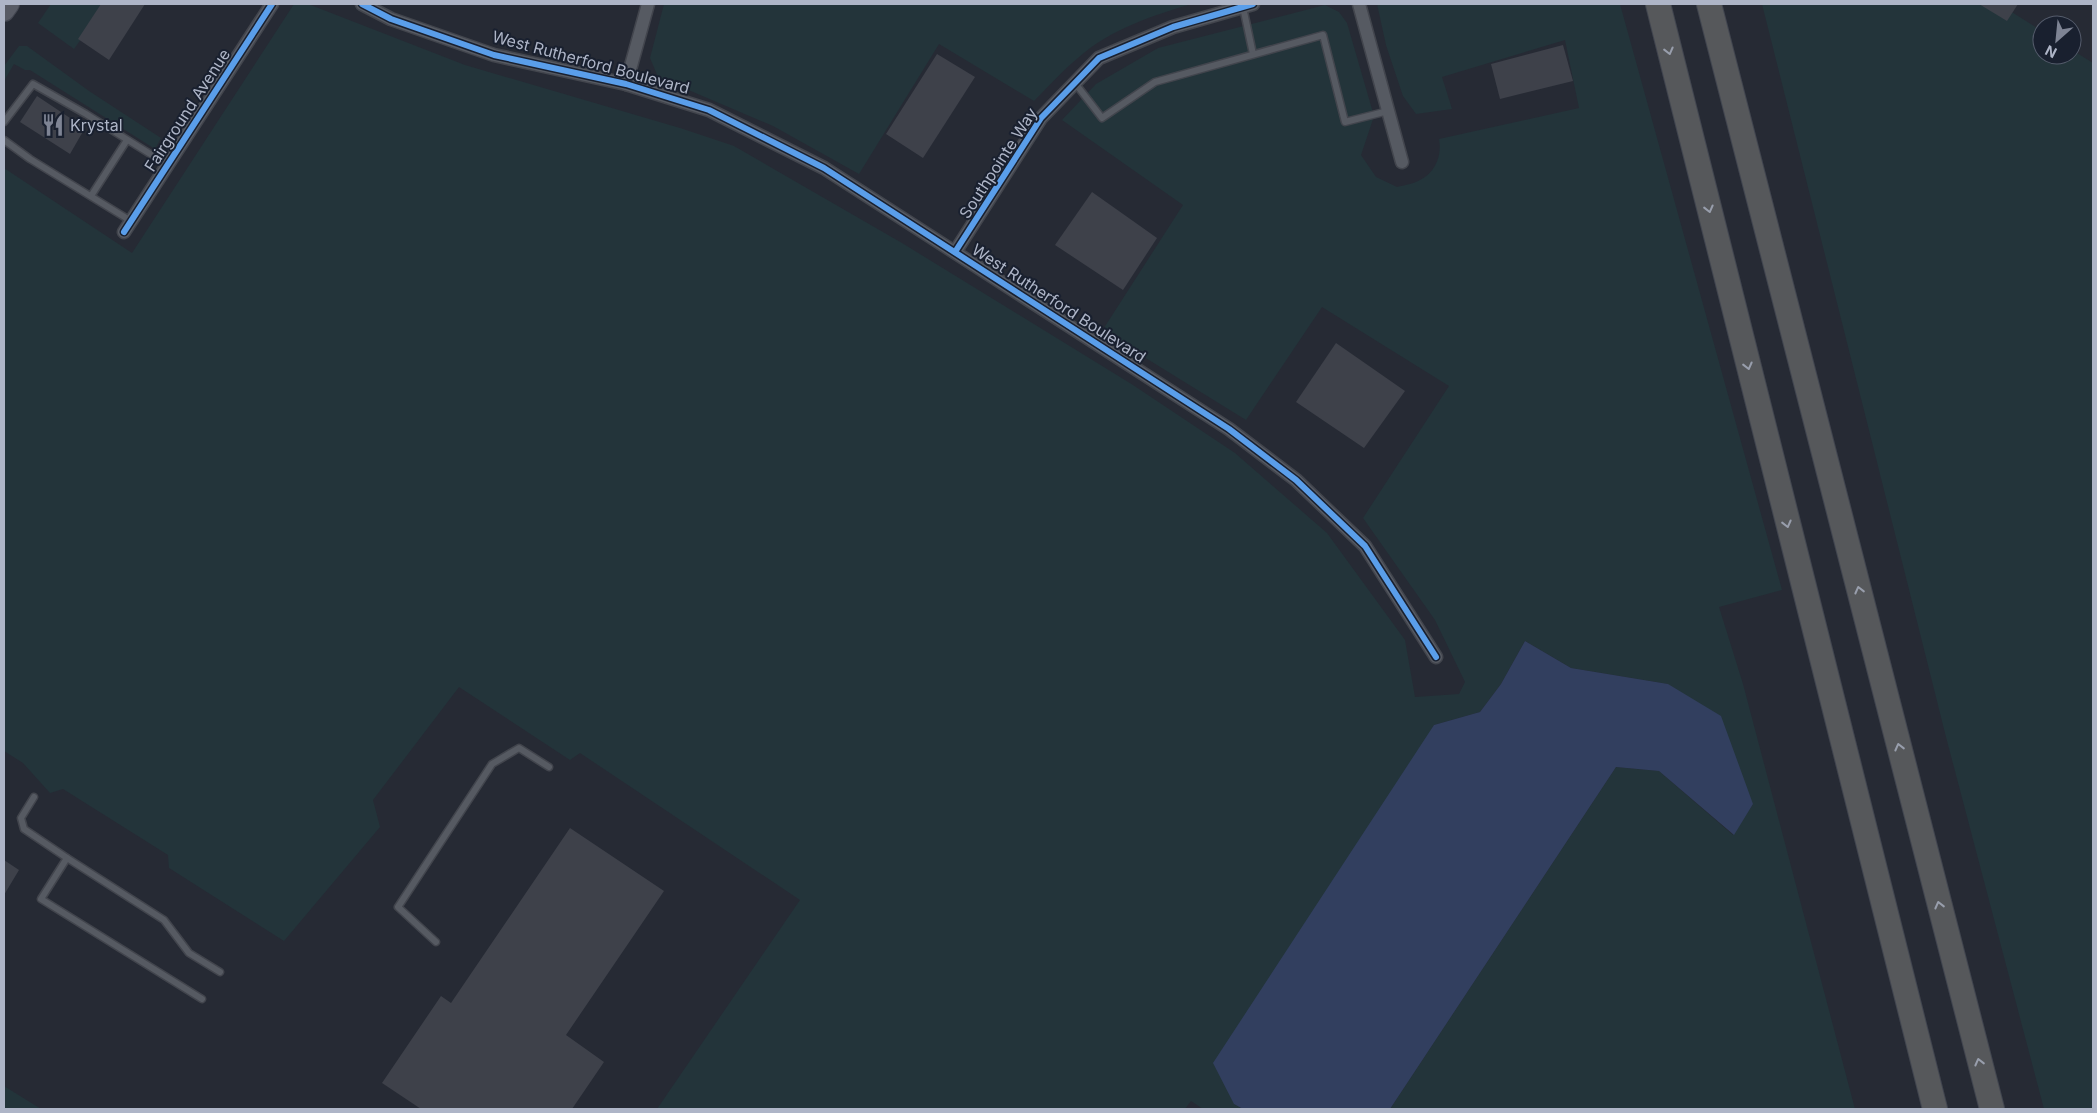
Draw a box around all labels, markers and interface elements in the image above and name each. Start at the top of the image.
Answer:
north arrow [2032,15,2082,65]
street label: West Rutherford Boulevard [490,26,692,98]
text: N [2042,42,2059,62]
street label: Fairground Avenue [140,45,234,175]
one-way arrow [1663,47,1674,56]
street label: Southpointe Way [955,104,1041,222]
restaurant icon: Krystal [40,112,66,138]
place label: Krystal [70,115,123,135]
one-way arrow [1703,204,1714,213]
street label: West Rutherford Boulevard [968,239,1150,367]
one-way arrow [1742,362,1753,371]
one-way arrow [1782,520,1792,528]
one-way arrow [1854,585,1865,594]
one-way arrow [1894,743,1905,752]
one-way arrow [1934,900,1945,909]
one-way arrow [1974,1058,1985,1067]

